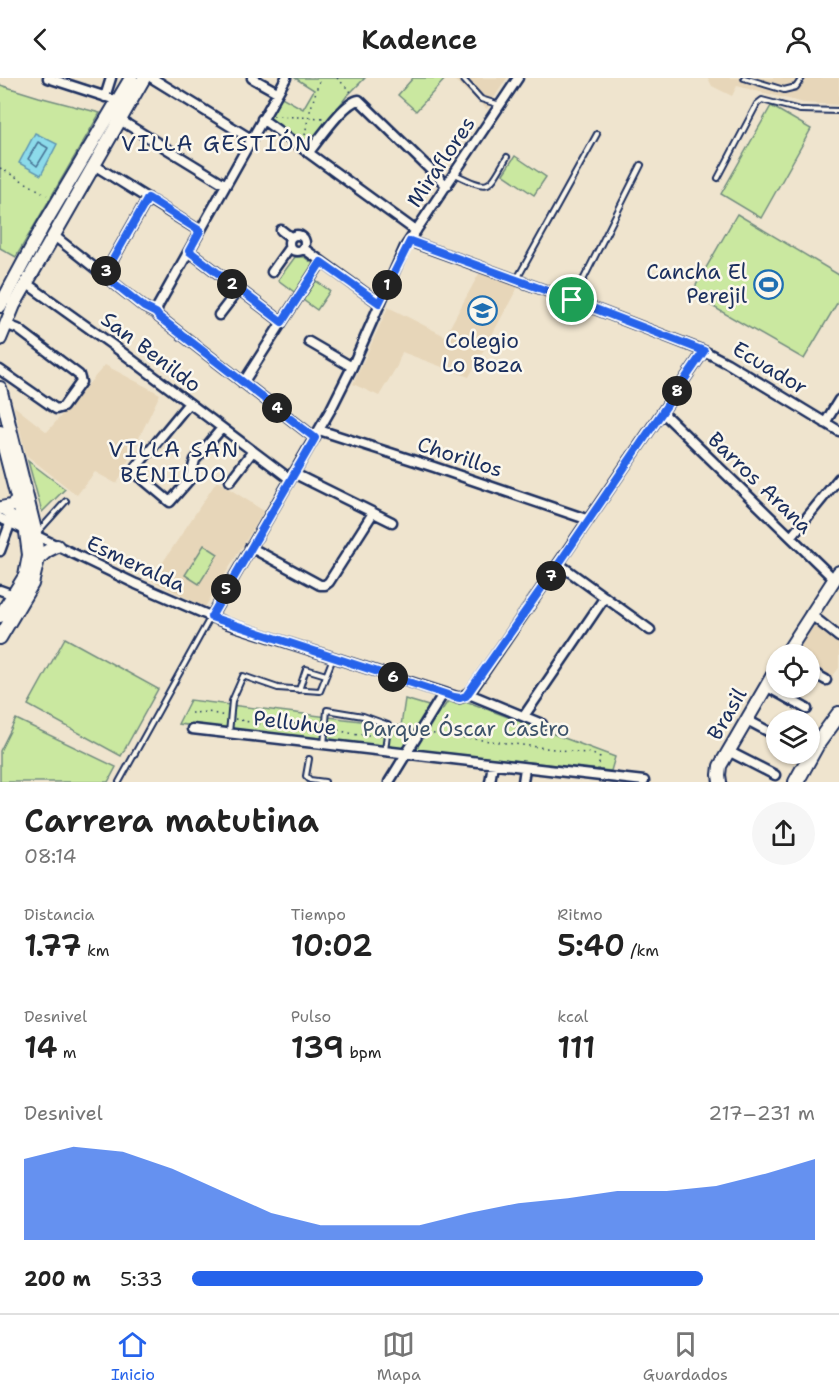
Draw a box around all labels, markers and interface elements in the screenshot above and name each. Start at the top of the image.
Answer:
text: Kadence [361,21,478,58]
icon: back [24,23,57,56]
icon: person [782,23,815,56]
street label: Miraflores [400,111,482,213]
district label: VILLA GESTIÓN [121,129,313,158]
pin: 3 [91,256,121,286]
place label: Cancha El Perejil [646,258,748,310]
text: 3 [100,260,112,281]
sports icon: Cancha El Perejil [752,268,784,300]
pin: 2 [217,269,247,299]
pin: 1 [372,270,402,300]
text: 2 [226,273,238,294]
text: 1 [383,274,391,295]
pin [546,274,597,325]
icon: arrive [555,283,588,316]
school or university icon: Colegio Lo Boza [466,294,498,326]
street label: San Benildo [95,305,207,399]
place label: Colegio Lo Boza [442,327,522,379]
street label: Ecuador [727,335,813,401]
pin: 8 [662,376,692,406]
text: 8 [671,380,683,401]
pin: 4 [262,393,292,423]
text: 4 [271,397,283,418]
street label: Barros Arana [702,426,818,540]
street label: Chorillos [414,430,506,484]
district label: VILLA SAN BENILDO [108,435,240,489]
street label: Esmeralda [82,529,190,599]
pin: 7 [536,561,566,591]
text: 7 [545,565,557,586]
pin: 5 [211,574,241,604]
text: 5 [221,578,231,599]
map controls [766,644,820,764]
button: locate [766,644,820,698]
pin: 6 [378,662,408,692]
text: 6 [387,666,399,687]
street label: Brasil [701,682,753,745]
street label: Pelluhue [252,704,338,742]
button: layers [766,710,820,764]
park label: Parque Óscar Castro [363,714,569,743]
text: Carrera matutina [24,798,319,843]
button: share [752,802,815,865]
text: 08:14 [24,843,76,869]
text: Distancia [24,904,95,925]
text: Tiempo [291,904,346,925]
text: Ritmo [557,904,603,925]
text: 1.77 [24,925,82,966]
text: 10:02 [291,925,373,966]
text: 5:40 [557,925,625,966]
text: km [82,940,110,961]
text: /km [625,940,659,961]
text: Desnivel [24,1006,87,1027]
text: Pulso [291,1006,331,1027]
text: kcal [557,1006,588,1027]
text: 14 [24,1027,57,1068]
text: 139 [291,1027,344,1068]
text: 111 [557,1027,595,1068]
text: m [57,1042,77,1063]
text: bpm [344,1042,382,1063]
text: Desnivel [24,1100,103,1126]
text: 217–231 m [708,1100,815,1126]
text: 200 m [24,1266,91,1292]
text: 5:33 [120,1266,163,1292]
tab: Inicio [111,1328,155,1385]
tab: Mapa [377,1328,421,1385]
tab: Guardados [643,1328,728,1385]

